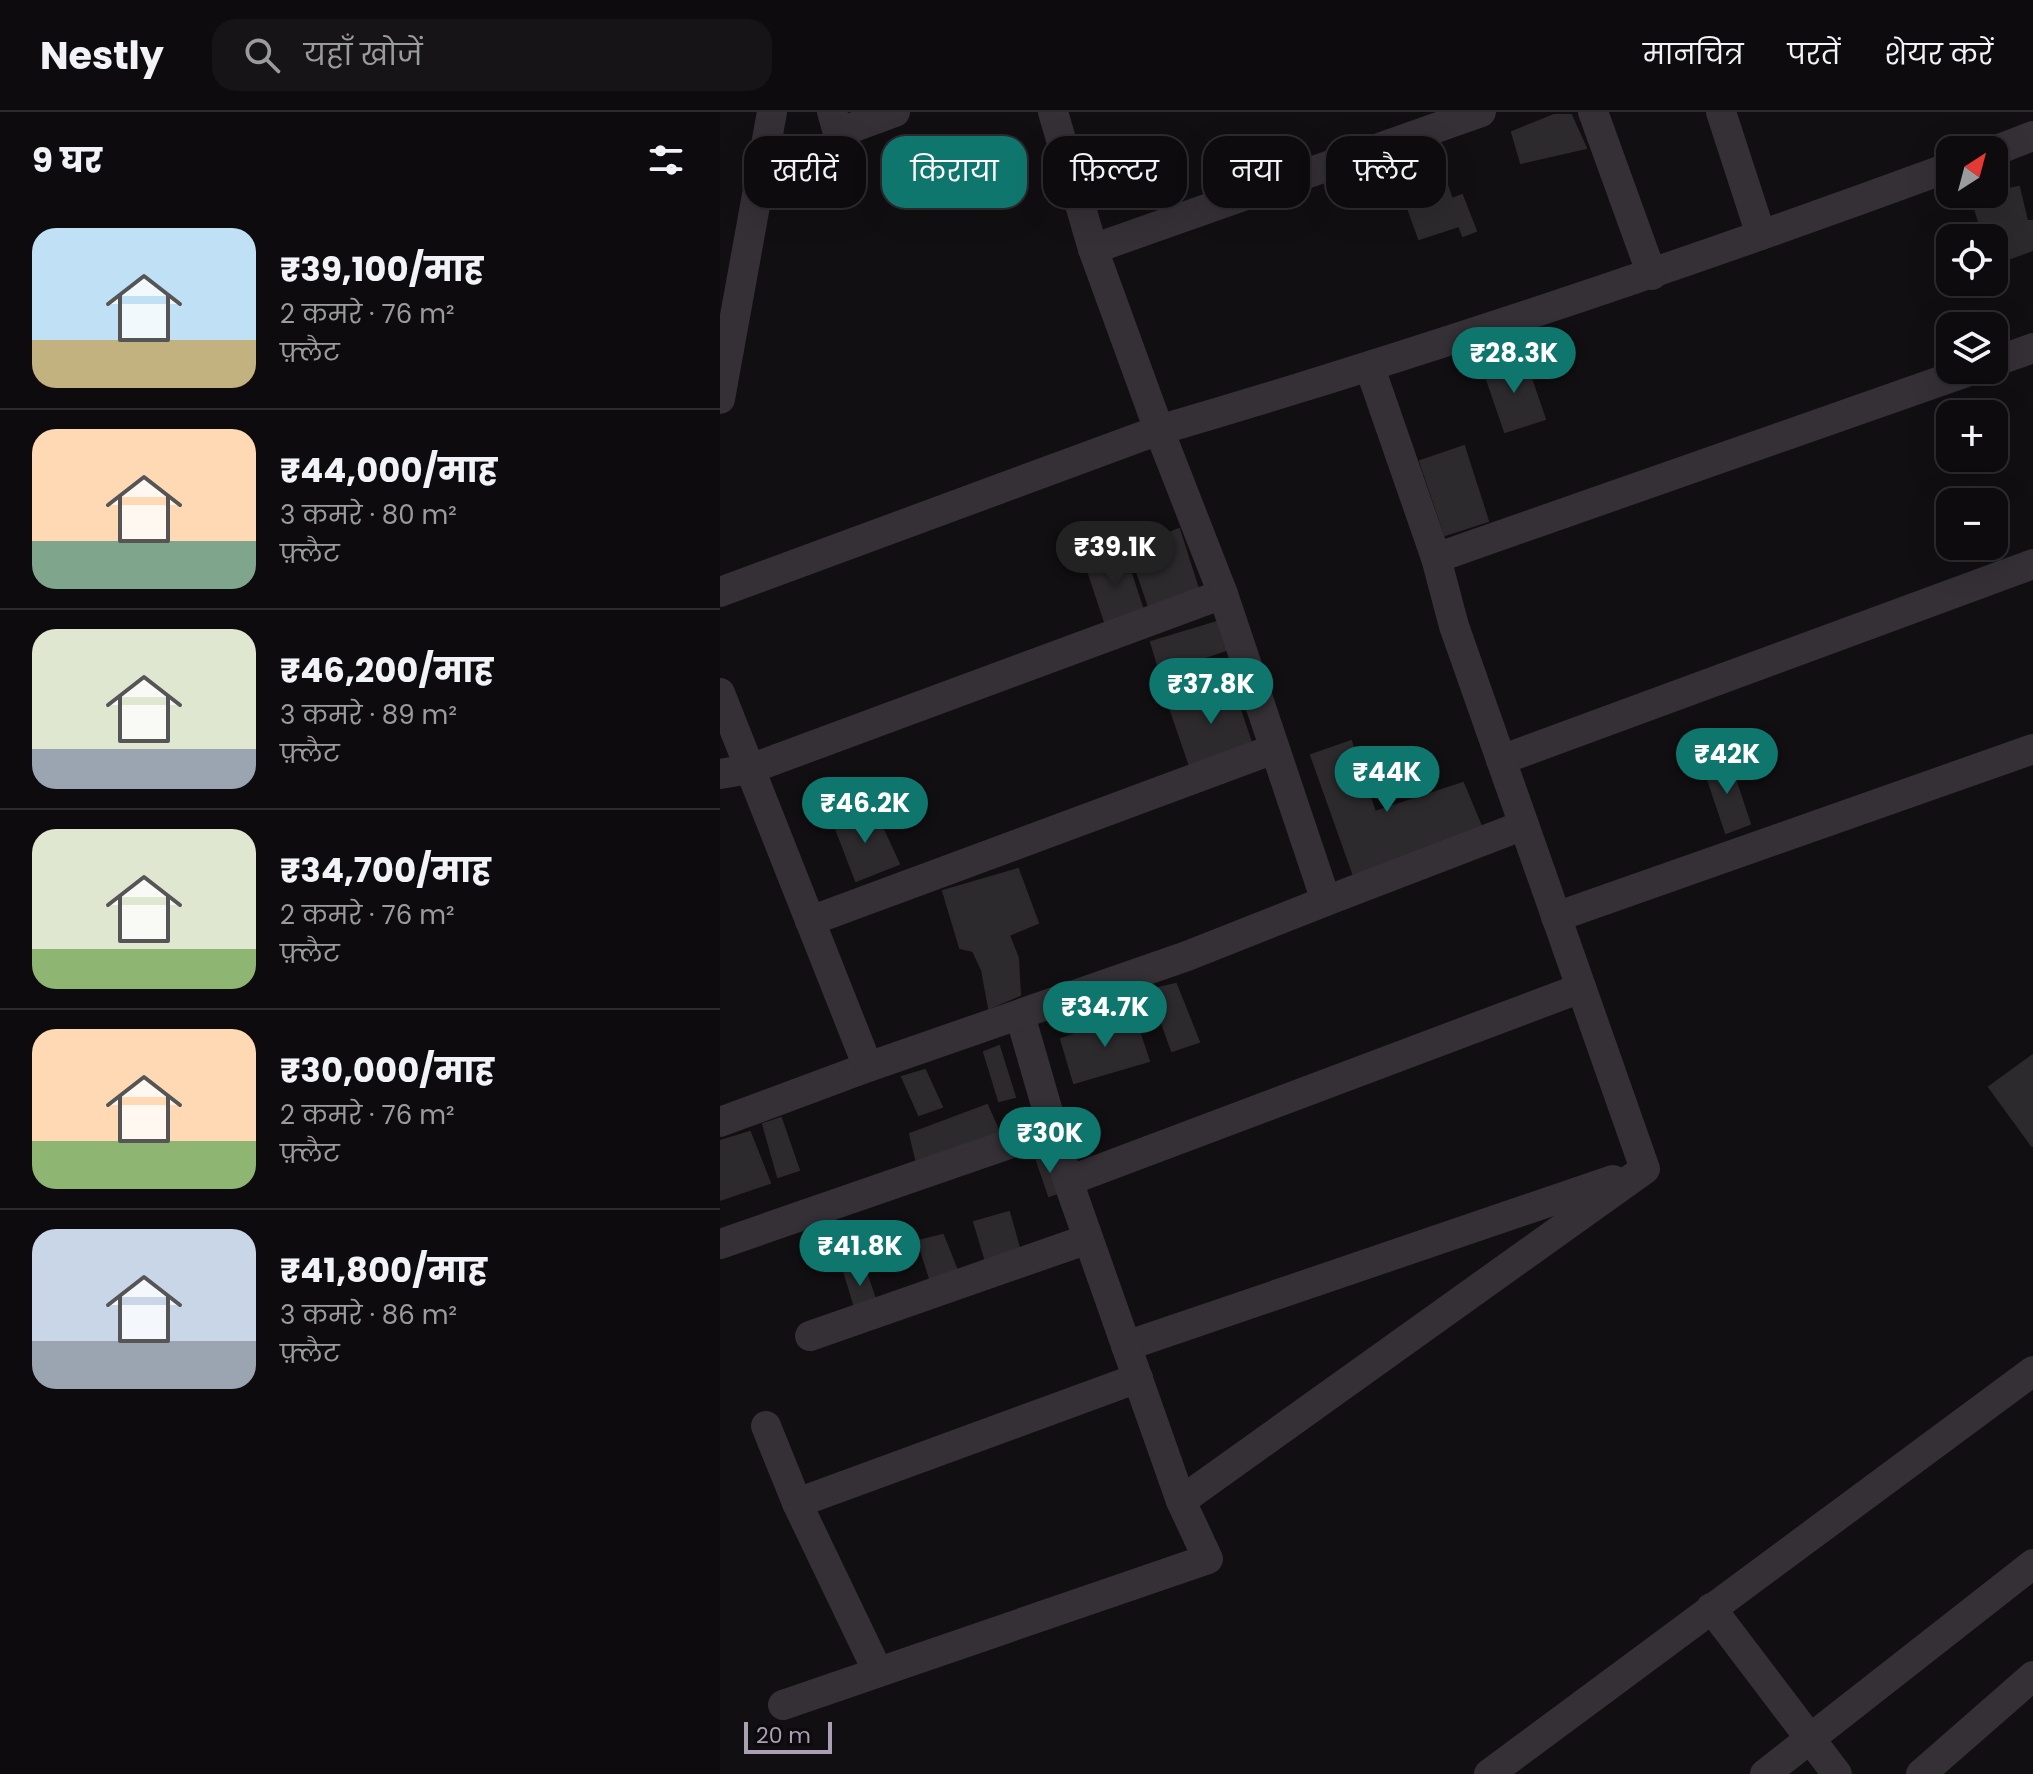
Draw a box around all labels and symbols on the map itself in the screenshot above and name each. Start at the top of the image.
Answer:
north arrow [1936,136,2008,208]
pin: ₹28.3K [1449,327,1579,395]
pin: ₹39.1K [1050,521,1180,589]
pin: ₹37.8K [1146,658,1276,726]
pin: ₹42K [1680,728,1774,796]
pin: ₹44K [1340,746,1434,814]
pin: ₹46.2K [800,777,930,845]
pin: ₹34.7K [1040,981,1170,1049]
pin: ₹30K [1003,1107,1097,1175]
pin: ₹41.8K [795,1220,925,1288]
scale bar [744,1718,832,1754]

